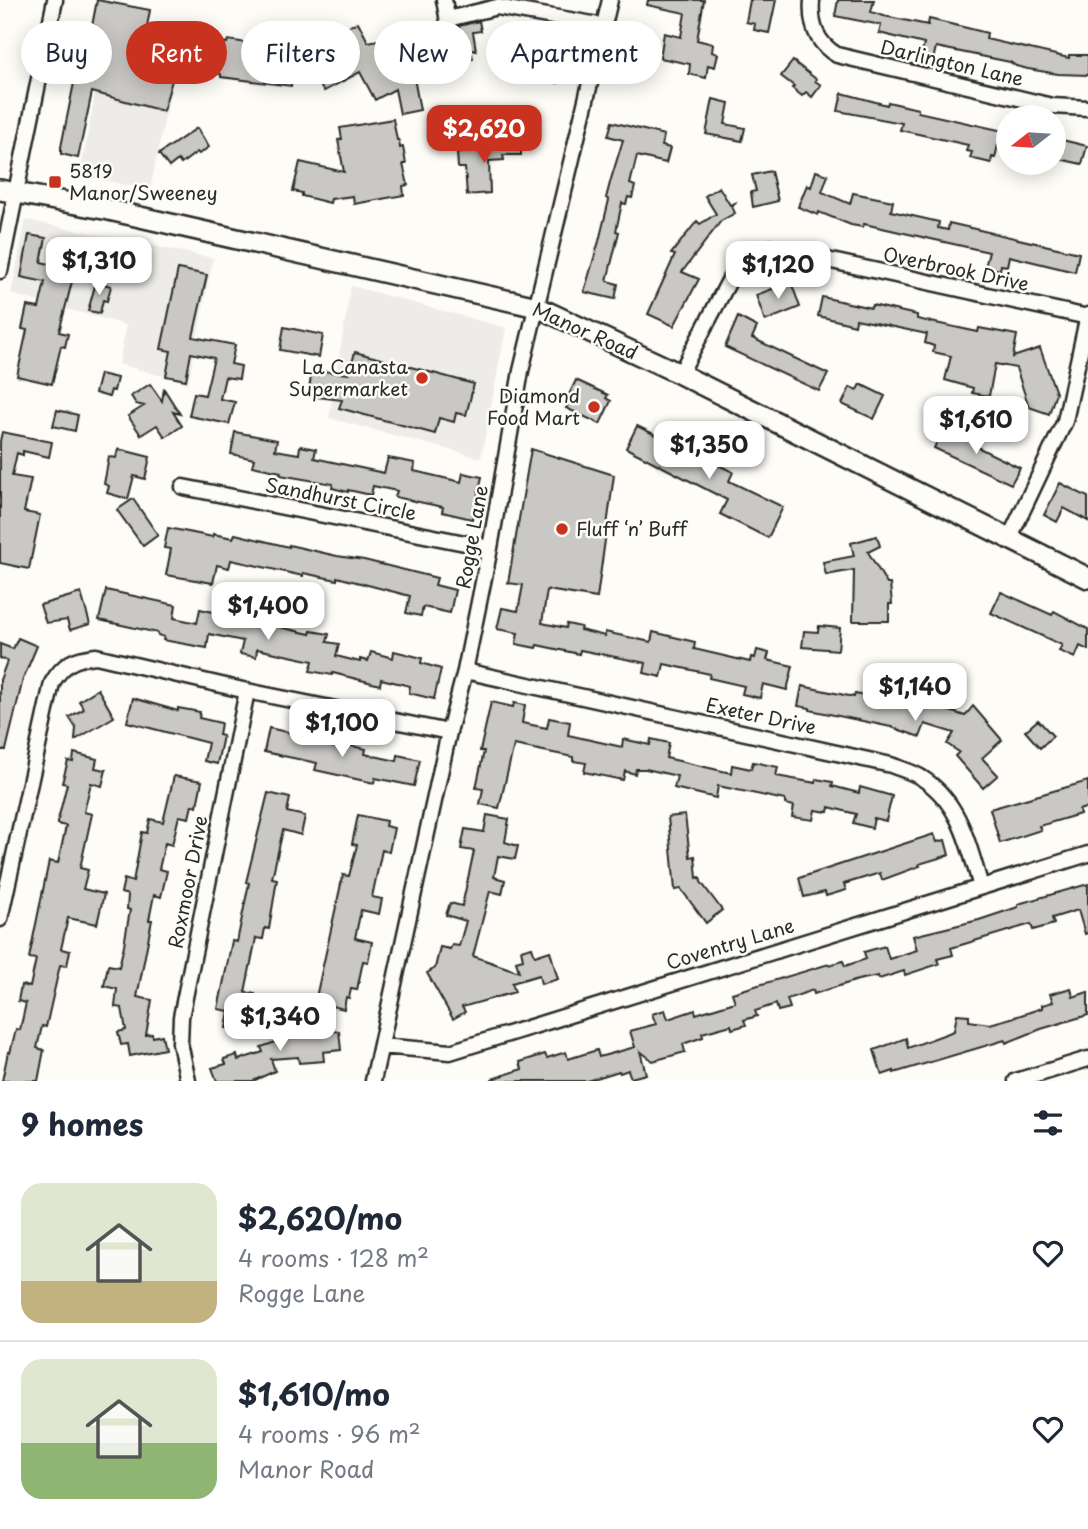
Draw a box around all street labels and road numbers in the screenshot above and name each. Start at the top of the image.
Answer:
street label: Darlington Lane [878,32,1027,92]
street label: Overbrook Drive [881,239,1032,297]
street label: Manor Road [528,294,643,366]
street label: Sandhurst Circle [263,470,419,526]
street label: Rogge Lane [448,483,494,591]
street label: Exeter Drive [704,690,819,740]
street label: Roxmoor Drive [160,813,214,951]
street label: Coventry Lane [662,910,797,976]

